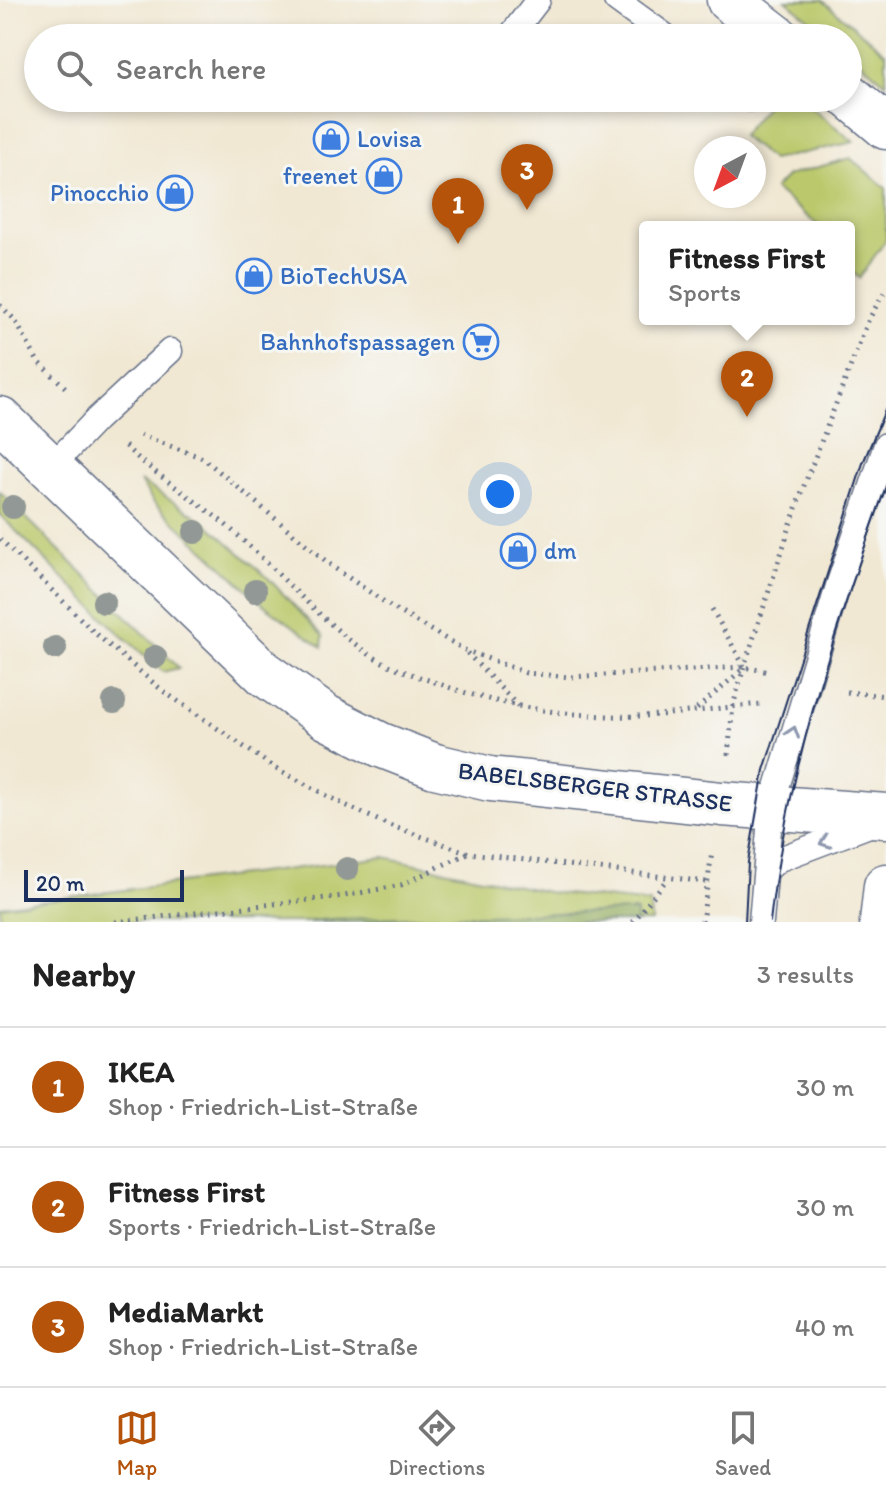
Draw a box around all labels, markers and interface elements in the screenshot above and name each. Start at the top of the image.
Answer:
search box [24,24,862,112]
icon: search [52,46,96,90]
text: Search here [116,50,266,87]
shop icon: Lovisa [312,120,350,158]
place label: Lovisa [357,124,422,153]
north arrow [694,136,766,208]
pin: 3 [501,144,553,210]
shop icon: freenet [365,157,403,195]
place label: freenet [283,161,358,190]
shop icon: Pinocchio [156,174,194,212]
place label: Pinocchio [50,178,149,207]
pin: 1 [432,178,484,244]
popup [639,221,855,325]
text: Fitness First [668,239,826,276]
shop icon: BioTechUSA [235,257,273,295]
place label: BioTechUSA [280,261,407,290]
text: Sports [668,276,741,308]
supermarket icon: Bahnhofspassagen [462,323,500,361]
place label: Bahnhofspassagen [260,327,455,356]
pin: 2 [721,351,773,417]
your location [480,474,520,514]
shop icon: dm [499,532,537,570]
place label: dm [544,536,577,565]
one-way arrow [784,726,800,740]
street label: BABELSBERGER STRASSE [456,755,734,818]
one-way arrow [819,832,833,849]
scale bar [24,866,184,902]
text: 20 m [36,870,85,897]
text: Nearby [32,954,135,995]
text: 3 results [757,958,854,990]
text: IKEA [108,1053,174,1090]
text: 1 [52,1071,64,1103]
text: 30 m [796,1071,854,1103]
text: Shop · Friedrich-List-Straße [108,1090,418,1122]
text: Fitness First [108,1173,265,1210]
text: 2 [51,1191,65,1223]
text: 30 m [796,1191,854,1223]
text: Sports · Friedrich-List-Straße [108,1210,436,1242]
text: MediaMarkt [108,1293,264,1330]
text: 3 [51,1311,65,1343]
text: 40 m [795,1311,854,1343]
text: Shop · Friedrich-List-Straße [108,1330,418,1362]
tab: Map [115,1406,159,1481]
tab: Directions [389,1406,485,1481]
tab: Saved [715,1406,771,1481]

